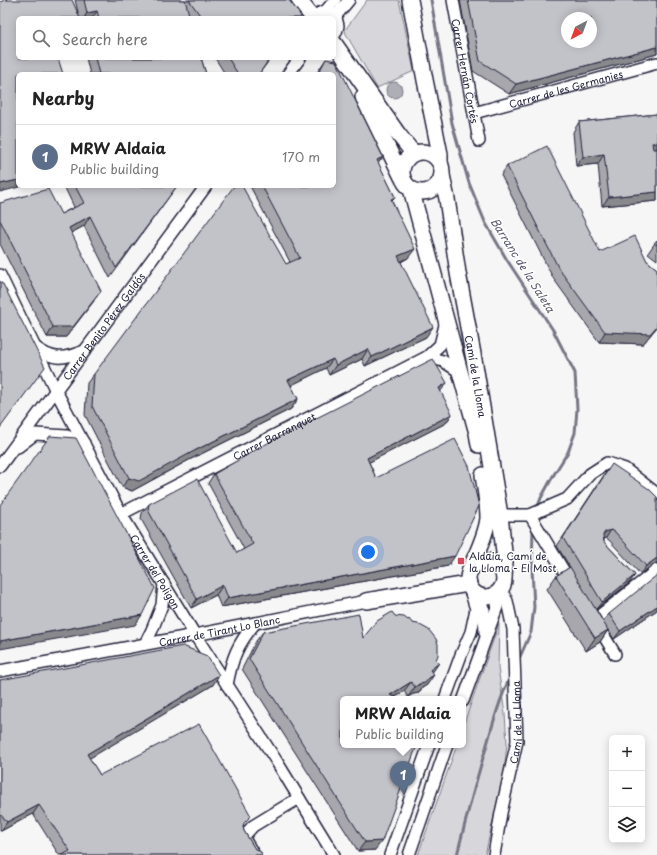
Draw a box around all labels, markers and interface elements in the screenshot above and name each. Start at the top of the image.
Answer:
north arrow [561,12,597,48]
search box [16,16,336,60]
street label: Carrer Hernán Cortés [449,17,483,125]
icon: search [30,27,52,49]
text: Search here [62,27,148,50]
street label: Carrer de les Germanies [507,65,625,111]
text: Nearby [32,85,94,111]
text: MRW Aldaia [70,136,166,159]
text: 1 [42,147,48,166]
text: 170 m [282,147,320,166]
text: Public building [70,159,159,178]
water label: Barranc de la Saleta [487,214,560,317]
street label: Carrer Benito Pérez Galdós [59,269,148,383]
street label: Camí de la Lloma [462,334,491,419]
street label: Carrer Barranquet [230,408,318,463]
street label: Carrer del Poligon [127,531,185,612]
your location [358,542,378,562]
place label: Aldaia, Camí de la Lloma - El Most [469,548,556,575]
marker: Aldaia, Camí de la Lloma - El Most [456,556,466,566]
street label: Carrer de Tirant Lo Blanc [157,611,281,649]
street label: Camí de la Lloma [505,680,525,765]
popup [340,696,466,748]
text: MRW Aldaia [355,701,451,724]
text: Public building [355,724,444,743]
map controls [609,735,645,843]
button: + [609,735,645,771]
pin: 1 [390,761,416,794]
button: − [609,771,645,807]
button: layers [609,807,645,843]

